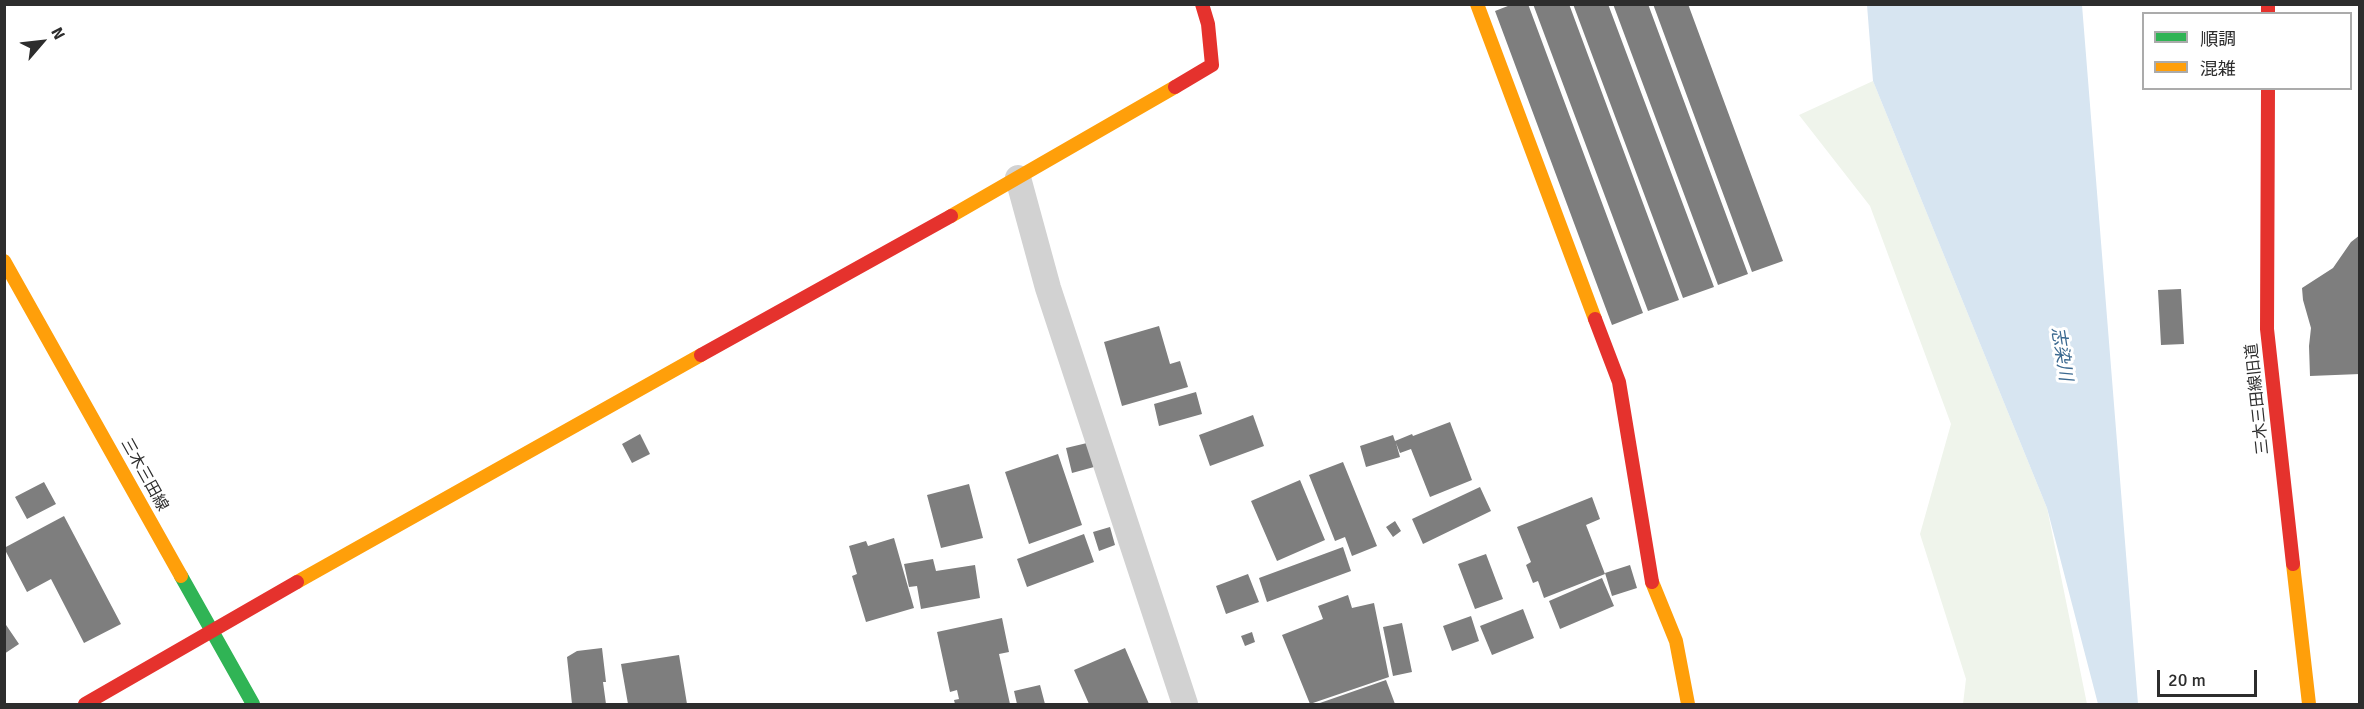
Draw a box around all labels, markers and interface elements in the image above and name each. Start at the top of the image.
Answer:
north arrow [12,12,72,72]
legend [2142,12,2352,90]
text: N [46,24,69,43]
text: 順調 [2200,28,2236,50]
text: 混雑 [2200,58,2236,80]
water label: 志染川 [2046,326,2076,382]
street label: 三木三田線旧道 [2243,342,2273,456]
street label: 三木三田線 [116,435,172,515]
scale bar [2160,658,2260,696]
text: 20 m [2168,669,2206,691]

